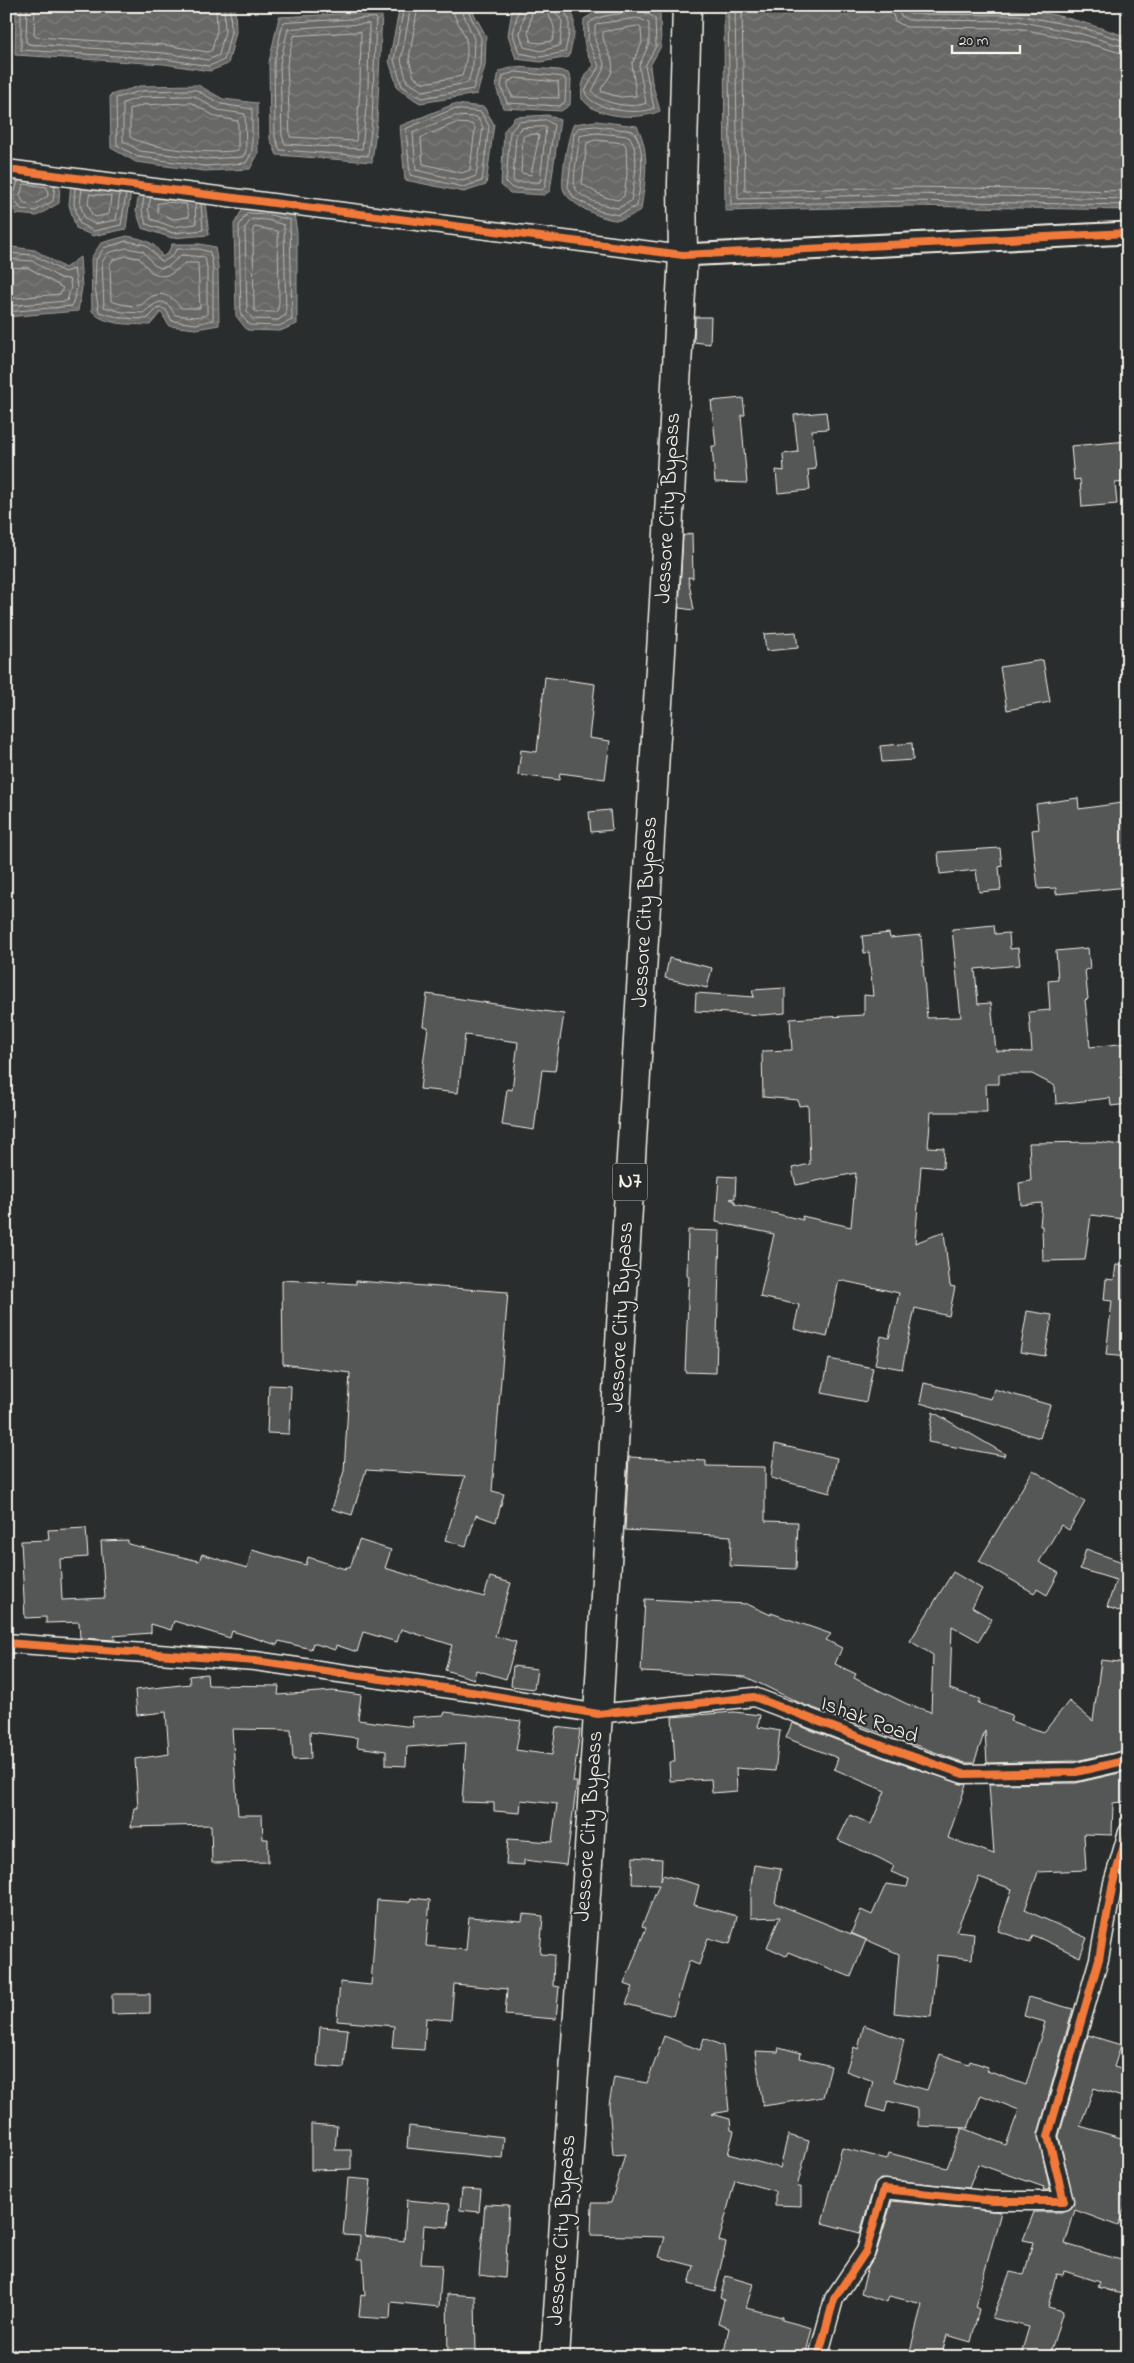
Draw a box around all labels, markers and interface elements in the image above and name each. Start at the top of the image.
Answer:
scale bar [952,22,1019,54]
text: 20 m [959,30,989,52]
street label: Jessore City Bypass [648,412,691,604]
street label: Jessore City Bypass [625,816,668,1008]
road number: N7 [612,1164,648,1200]
street label: Jessore City Bypass [601,1221,644,1413]
street label: Ishak Road [816,1689,922,1753]
street label: Jessore City Bypass [567,1730,614,1922]
street label: Jessore City Bypass [540,2134,587,2326]

